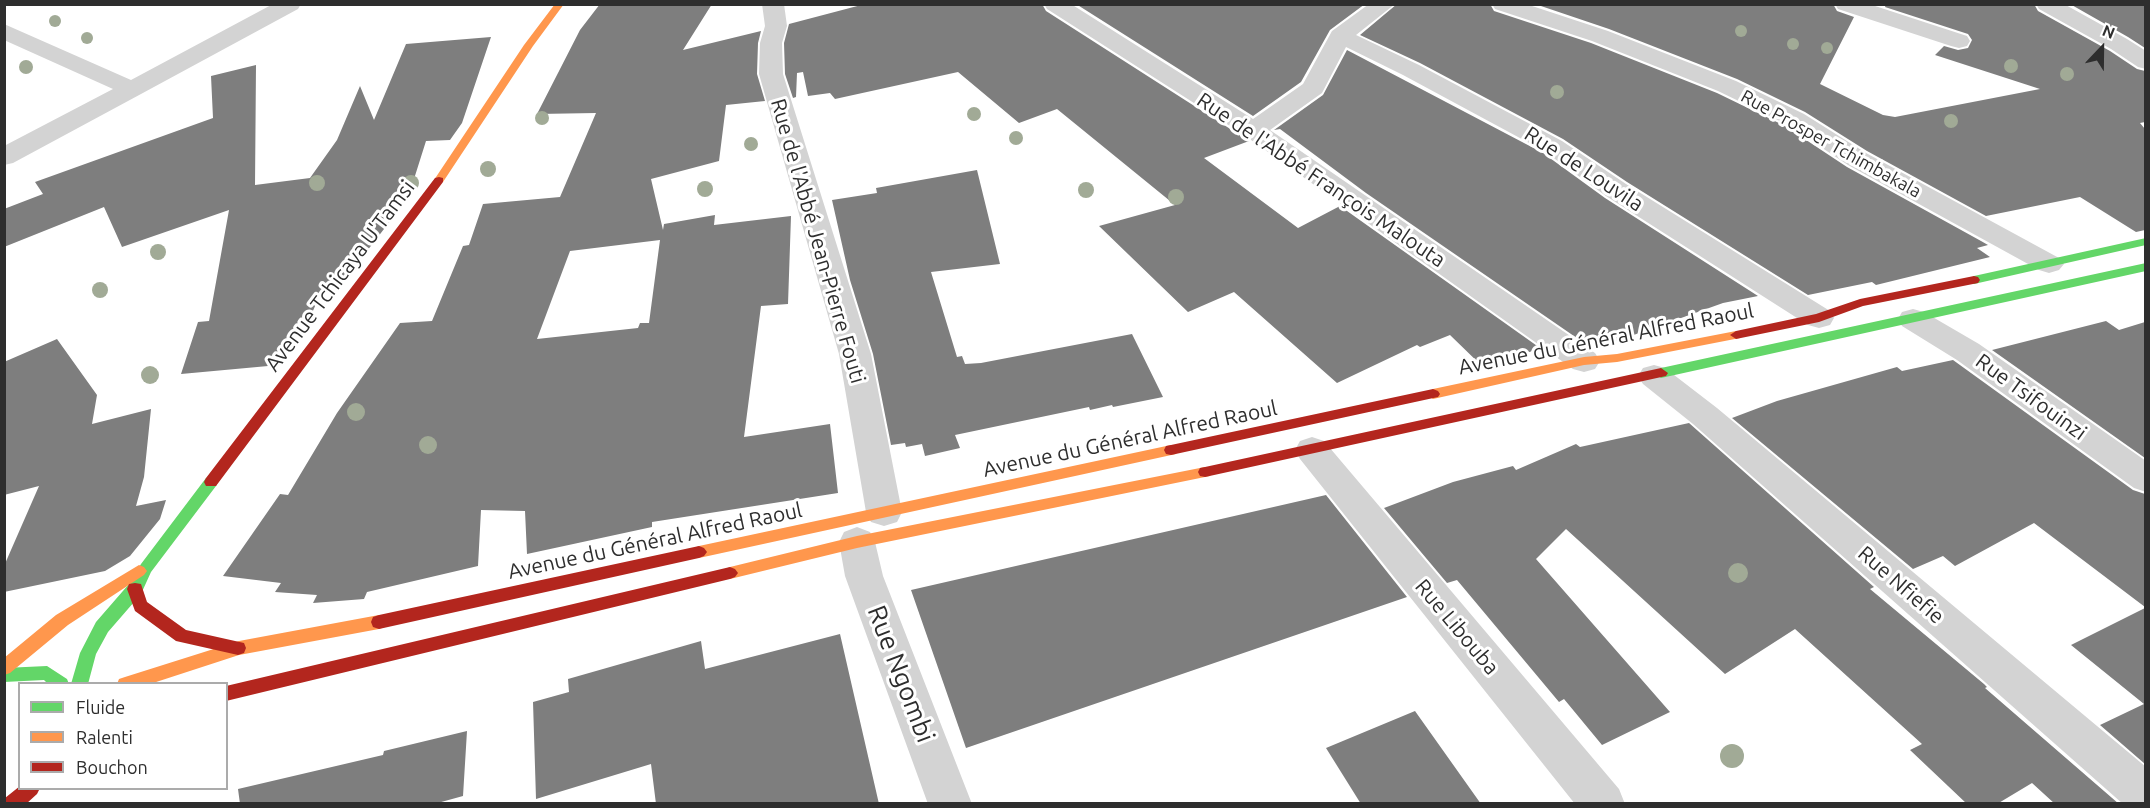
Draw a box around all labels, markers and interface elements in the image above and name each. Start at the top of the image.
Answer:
north arrow [2072,18,2132,78]
text: N [2100,21,2118,42]
street label: Rue Prosper Tchimbakala [1737,85,1925,203]
street label: Rue de l'Abbé François Malouta [1192,87,1450,273]
street label: Rue de l'Abbé Jean-Pierre Fouti [765,96,871,386]
street label: Rue de Louvila [1520,121,1648,217]
street label: Avenue Tchicaya U'Tamsi [260,176,420,376]
street label: Avenue du Général Alfred Raoul [1456,298,1756,380]
street label: Rue Tsifouinzi [1971,348,2091,446]
street label: Avenue du Général Alfred Raoul [981,395,1279,483]
street label: Avenue du Général Alfred Raoul [506,497,804,585]
street label: Rue Nfiefie [1853,541,1949,629]
street label: Rue Libouba [1410,574,1504,680]
street label: Rue Ngombi [861,601,941,747]
legend [18,682,228,790]
text: Fluide [76,697,125,717]
text: Ralenti [76,727,133,747]
text: Bouchon [76,757,148,777]

